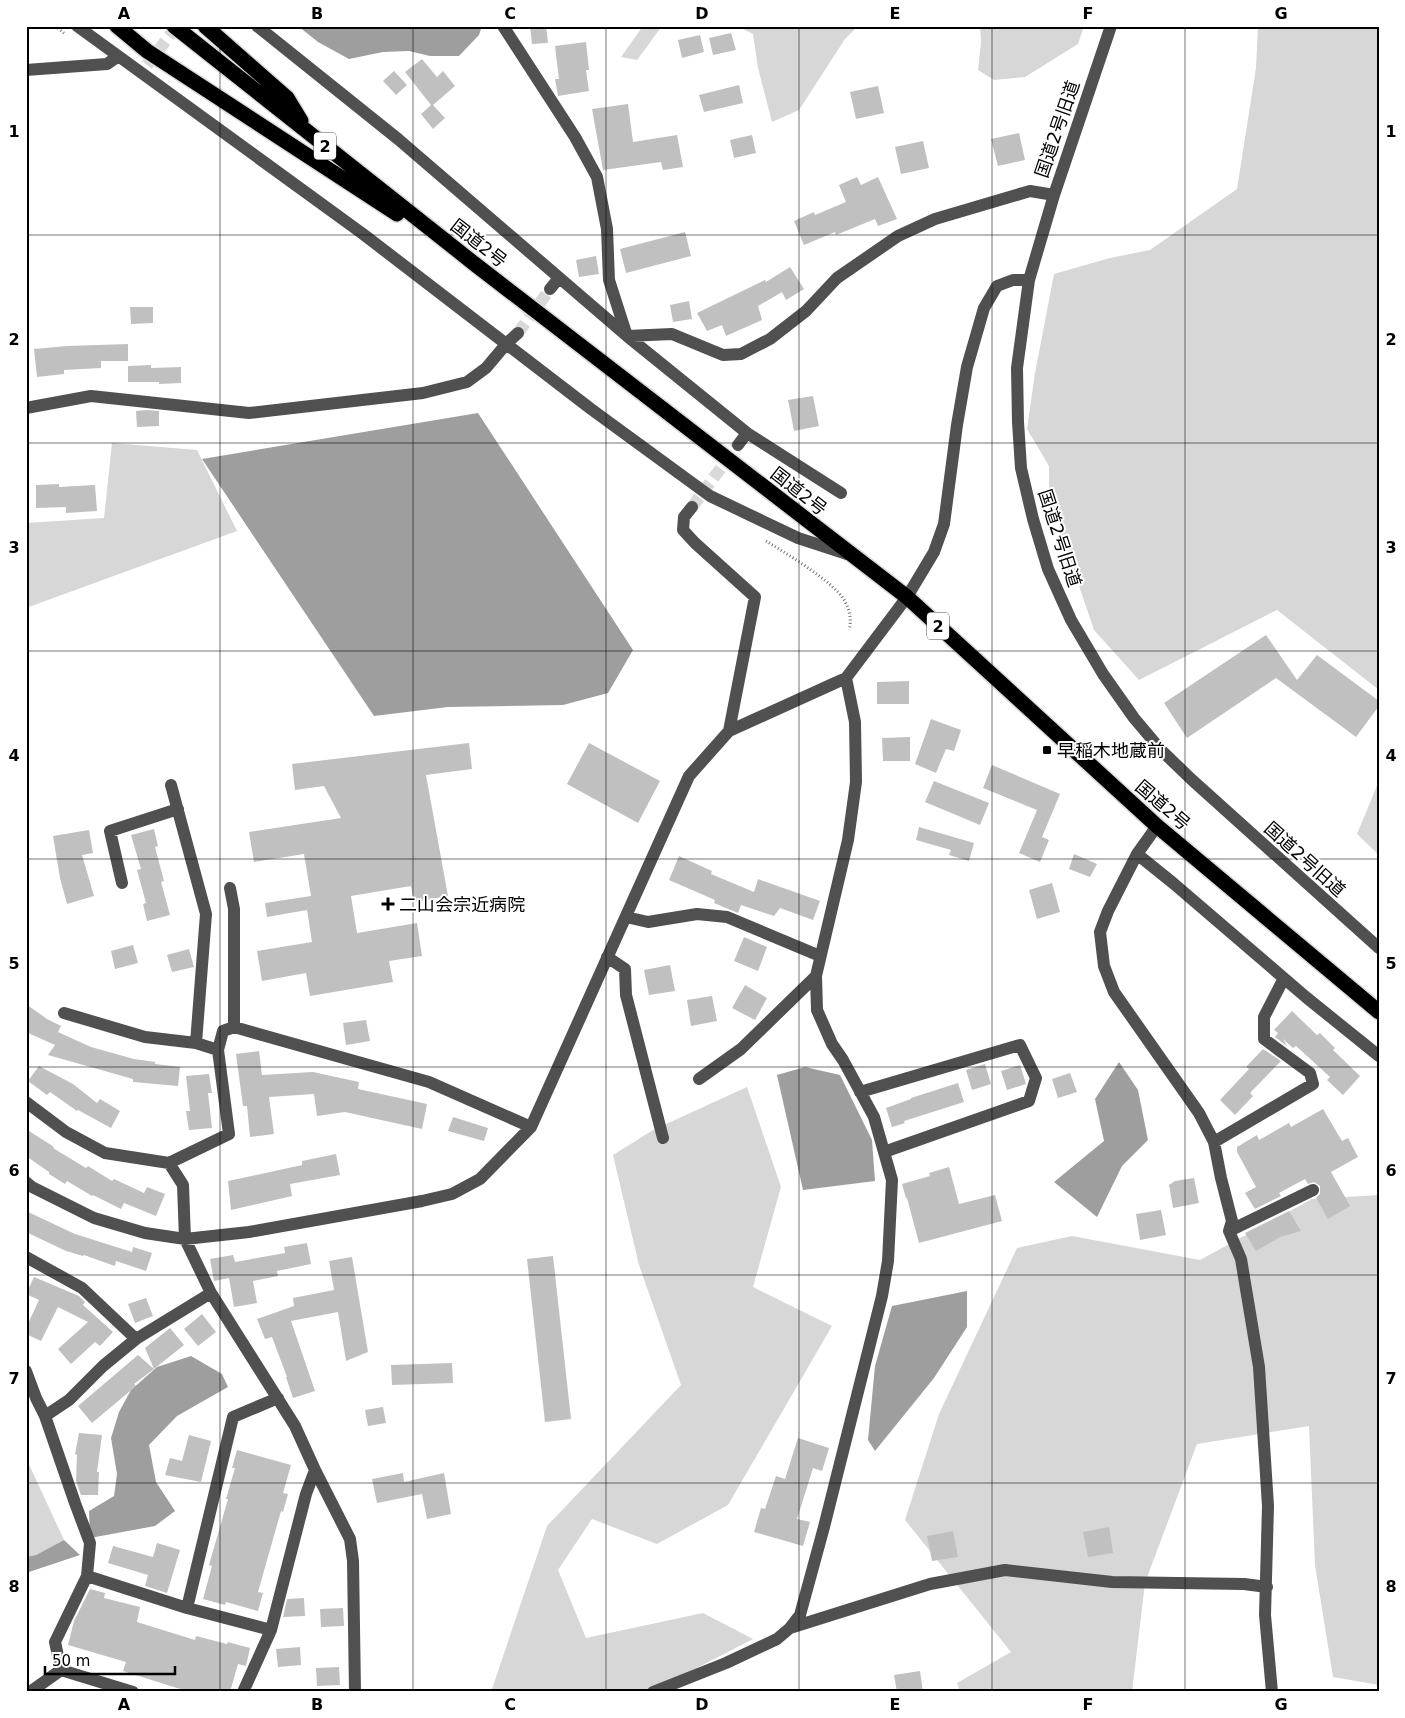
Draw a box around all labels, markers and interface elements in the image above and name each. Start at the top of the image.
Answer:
text: A [118,4,131,23]
text: B [311,4,323,23]
text: C [504,4,516,23]
text: D [695,4,709,23]
text: E [890,4,900,23]
text: F [1083,4,1093,23]
text: G [1274,4,1288,23]
street label: 国道2号旧道 [1031,78,1083,180]
text: 1 [8,122,20,141]
text: 1 [1385,122,1397,141]
road number: 2 [314,132,336,160]
street label: 国道2号 [447,215,511,271]
text: 2 [8,330,20,349]
text: 2 [1385,330,1397,349]
street label: 国道2号 [767,463,831,519]
street label: 国道2号旧道 [1034,487,1086,589]
text: 3 [8,538,20,557]
text: 3 [1385,538,1397,557]
road number: 2 [927,612,949,640]
place label: 早稲木地蔵前 [1057,740,1165,761]
marker: 早稲木地蔵前 [1041,744,1053,756]
text: 4 [8,746,20,765]
text: 4 [1385,746,1397,765]
street label: 国道2号 [1131,776,1195,834]
street label: 国道2号旧道 [1260,817,1350,901]
place label: 二山会宗近病院 [399,894,525,915]
marker: 二山会宗近病院 [381,897,395,911]
text: 5 [8,954,20,973]
text: 5 [1385,954,1397,973]
text: 6 [8,1161,20,1180]
text: 6 [1385,1161,1397,1180]
text: 7 [8,1369,20,1388]
text: 7 [1385,1369,1397,1388]
text: 8 [8,1577,20,1596]
text: 8 [1385,1577,1397,1596]
scale bar [45,1643,175,1675]
text: 50 m [52,1652,90,1670]
text: A [118,1695,131,1714]
text: B [311,1695,323,1714]
text: C [504,1695,516,1714]
text: D [695,1695,709,1714]
text: E [890,1695,900,1714]
text: F [1083,1695,1093,1714]
text: G [1274,1695,1288,1714]

